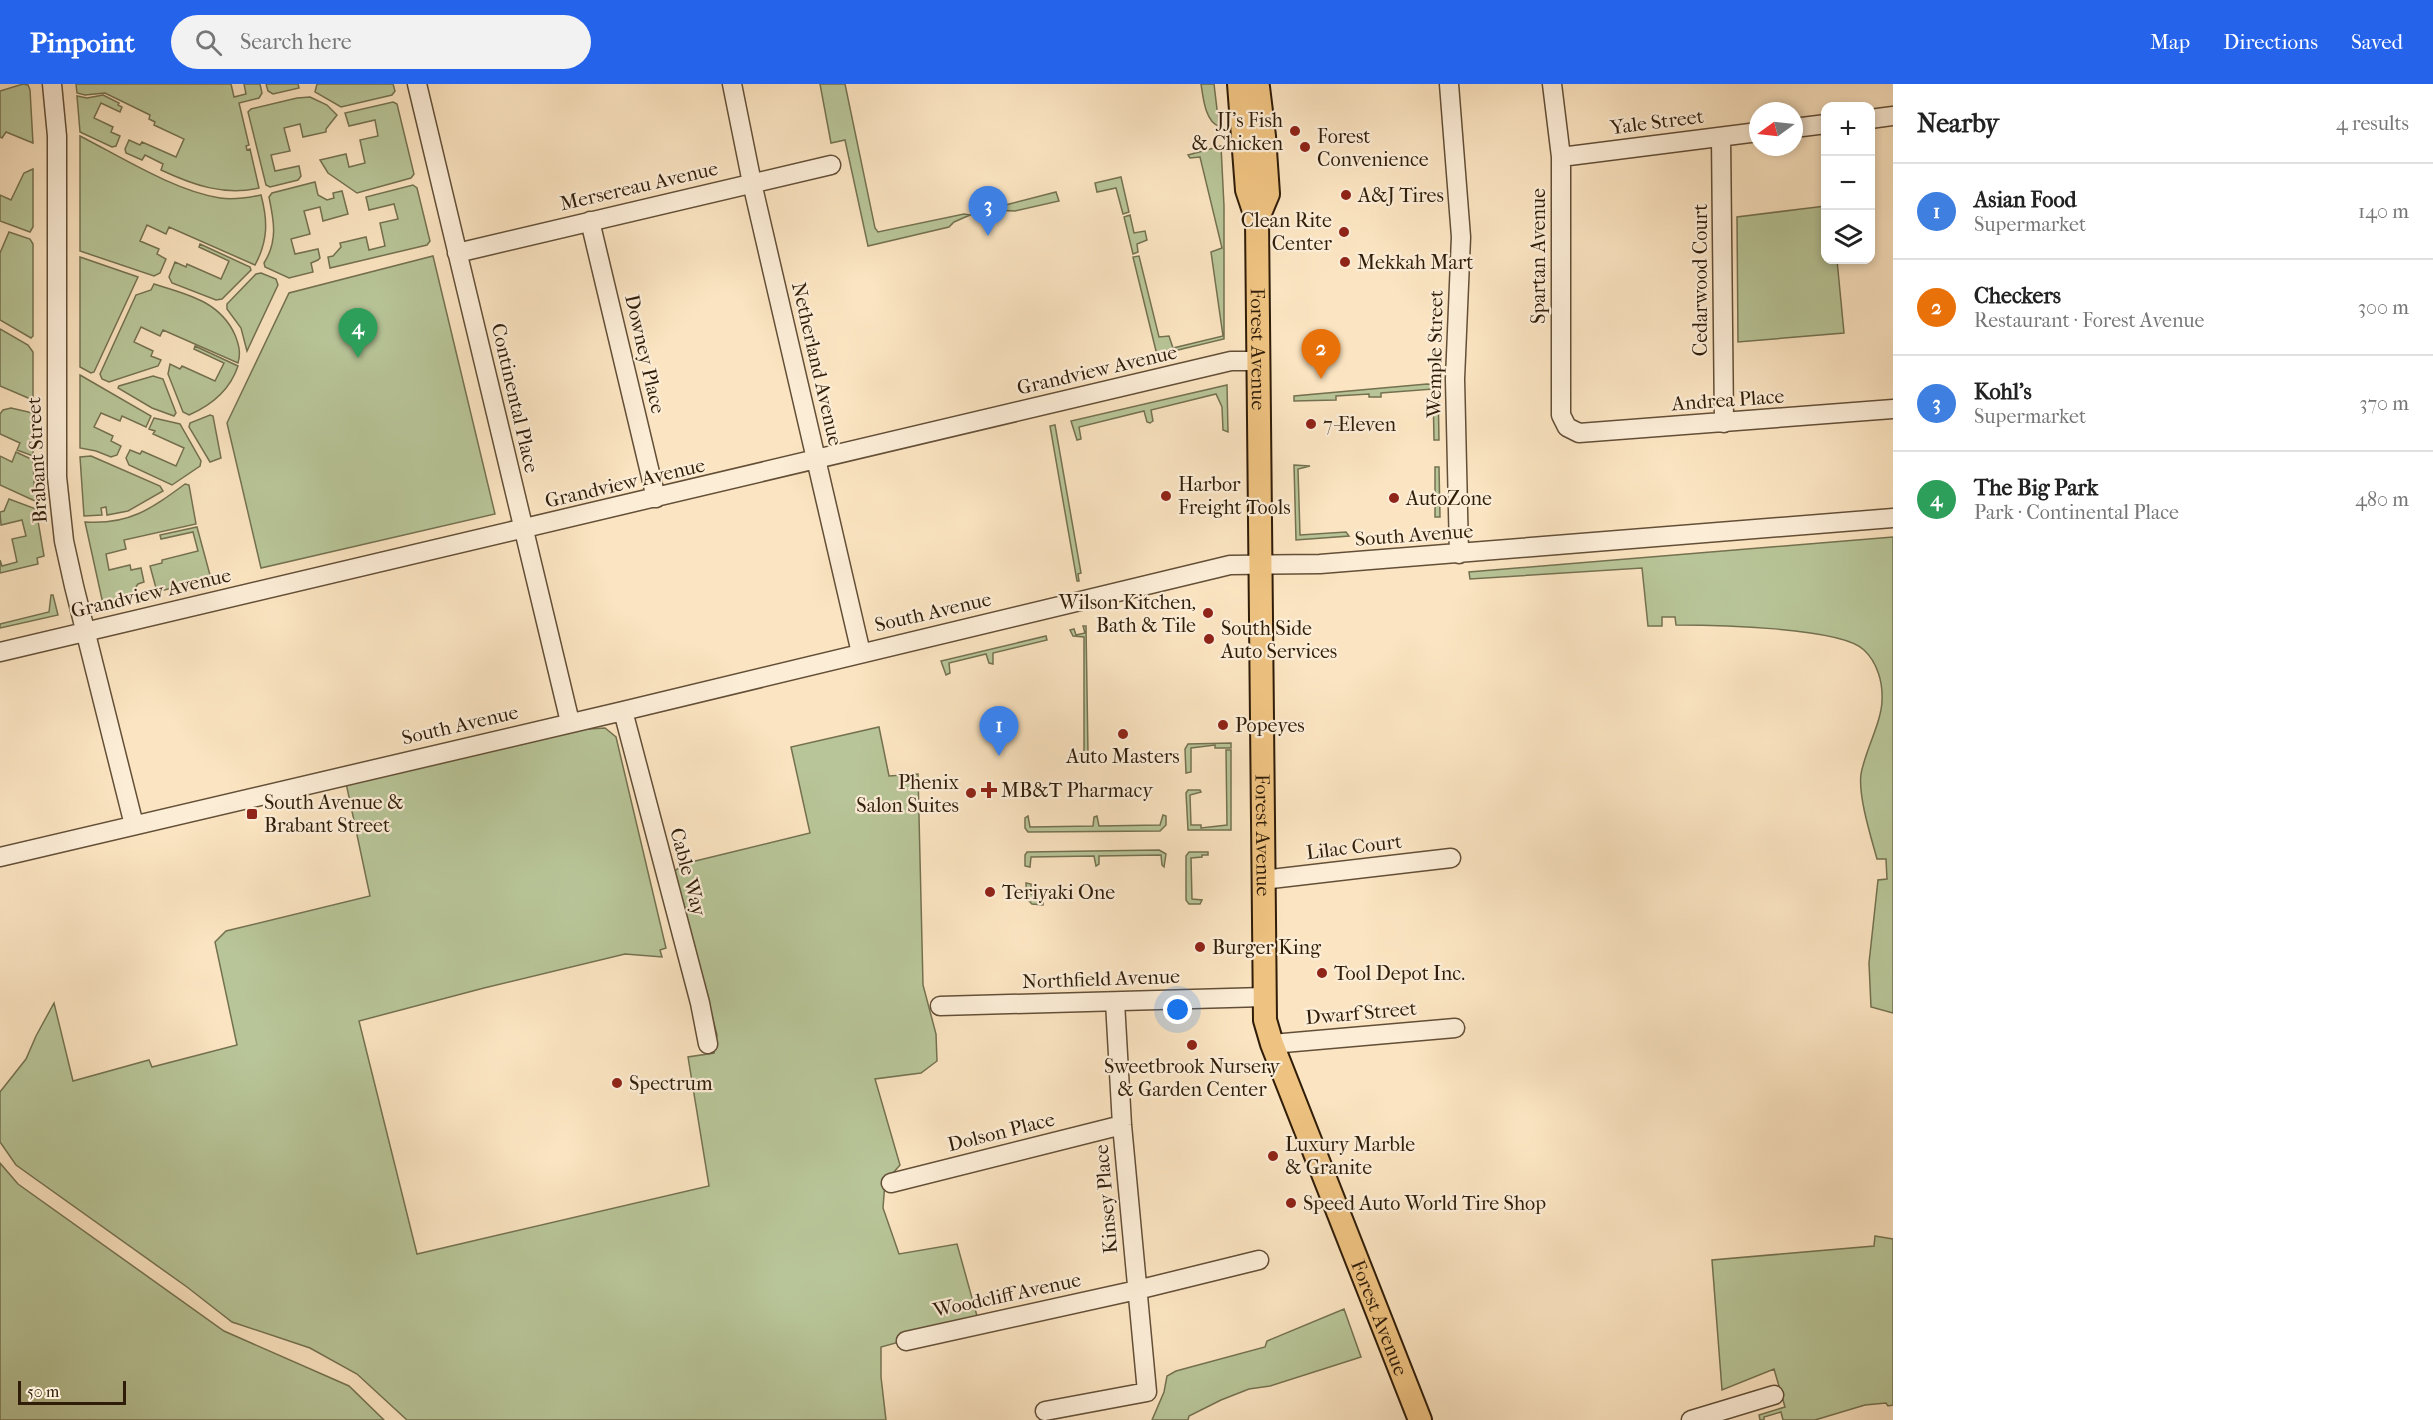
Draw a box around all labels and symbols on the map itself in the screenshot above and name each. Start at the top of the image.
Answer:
north arrow [1749,102,1803,156]
street label: Yale Street [1608,105,1705,139]
place label: JJ's Fish & Chicken [1192,109,1284,155]
marker: JJ's Fish & Chicken [1288,124,1302,138]
place label: Forest Convenience [1317,125,1429,171]
marker: Forest Convenience [1298,140,1312,154]
street label: Mersereau Avenue [558,157,720,215]
place label: A&J Tires [1357,184,1444,207]
pin: 3 [968,186,1008,236]
marker: A&J Tires [1339,188,1353,202]
street label: Spartan Avenue [1527,188,1550,324]
street label: Cedarwood Court [1689,204,1712,356]
place label: Clean Rite Center [1241,209,1332,255]
marker: Clean Rite Center [1337,225,1351,239]
place label: Mekkah Mart [1357,251,1474,274]
marker: Mekkah Mart [1338,255,1352,269]
street label: Netherland Avenue [787,280,847,448]
street label: Forest Avenue [1246,288,1270,410]
street label: Wemple Street [1422,290,1448,419]
street label: Downey Place [620,292,670,416]
pin: 4 [338,308,378,358]
street label: Continental Place [487,321,543,475]
pin: 2 [1302,330,1340,379]
street label: Grandview Avenue [1015,340,1179,400]
street label: Andrea Place [1670,385,1785,415]
street label: Brabant Street [22,396,52,524]
place label: 7-Eleven [1323,413,1397,436]
marker: 7-Eleven [1304,417,1318,431]
street label: Grandview Avenue [543,453,707,513]
place label: Harbor Freight Tools [1178,473,1291,519]
place label: AutoZone [1405,487,1492,510]
marker: Harbor Freight Tools [1159,489,1173,503]
marker: AutoZone [1387,491,1401,505]
street label: South Avenue [1354,519,1474,551]
street label: Grandview Avenue [69,563,233,623]
street label: South Avenue [873,587,994,637]
place label: Wilson Kitchen, Bath & Tile [1058,591,1196,637]
marker: Wilson Kitchen, Bath & Tile [1201,606,1215,620]
place label: South Side Auto Services [1220,617,1337,663]
marker: South Side Auto Services [1202,632,1216,646]
street label: South Avenue [400,700,521,750]
pin: 1 [980,706,1018,756]
place label: Popeyes [1235,714,1305,737]
marker: Popeyes [1216,718,1230,732]
marker: Auto Masters [1116,727,1130,741]
place label: Auto Masters [1065,745,1180,768]
place label: Phenix Salon Suites [856,771,960,817]
street label: Forest Avenue [1251,774,1275,896]
place label: MB&T Pharmacy [1001,779,1154,802]
marker: MB&T Pharmacy [982,783,996,797]
marker: Phenix Salon Suites [964,786,978,800]
place label: South Avenue & Brabant Street [264,791,403,837]
marker: South Avenue & Brabant Street [245,807,259,821]
street label: Cable Way [665,825,711,920]
street label: Lilac Court [1305,830,1403,864]
place label: Teriyaki One [1002,881,1115,904]
marker: Teriyaki One [983,885,997,899]
place label: Burger King [1212,936,1321,959]
marker: Burger King [1193,940,1207,954]
place label: Tool Depot Inc. [1334,962,1465,985]
street label: Northfield Avenue [1022,965,1180,993]
marker: Tool Depot Inc. [1315,966,1329,980]
your location [1163,995,1192,1024]
street label: Dwarf Street [1305,997,1417,1029]
marker: Sweetbrook Nursery & Garden Center [1185,1038,1199,1052]
place label: Sweetbrook Nursery & Garden Center [1104,1055,1281,1101]
place label: Spectrum [629,1072,713,1095]
marker: Spectrum [610,1076,624,1090]
street label: Dolson Place [945,1108,1057,1156]
place label: Luxury Marble & Granite [1285,1133,1415,1179]
street label: Kinsey Place [1090,1143,1122,1255]
marker: Luxury Marble & Granite [1266,1149,1280,1163]
place label: Speed Auto World Tire Shop [1303,1192,1546,1215]
marker: Speed Auto World Tire Shop [1284,1196,1298,1210]
street label: Forest Avenue [1347,1256,1413,1379]
street label: Woodcliff Avenue [930,1268,1083,1322]
scale bar [18,1378,126,1406]

